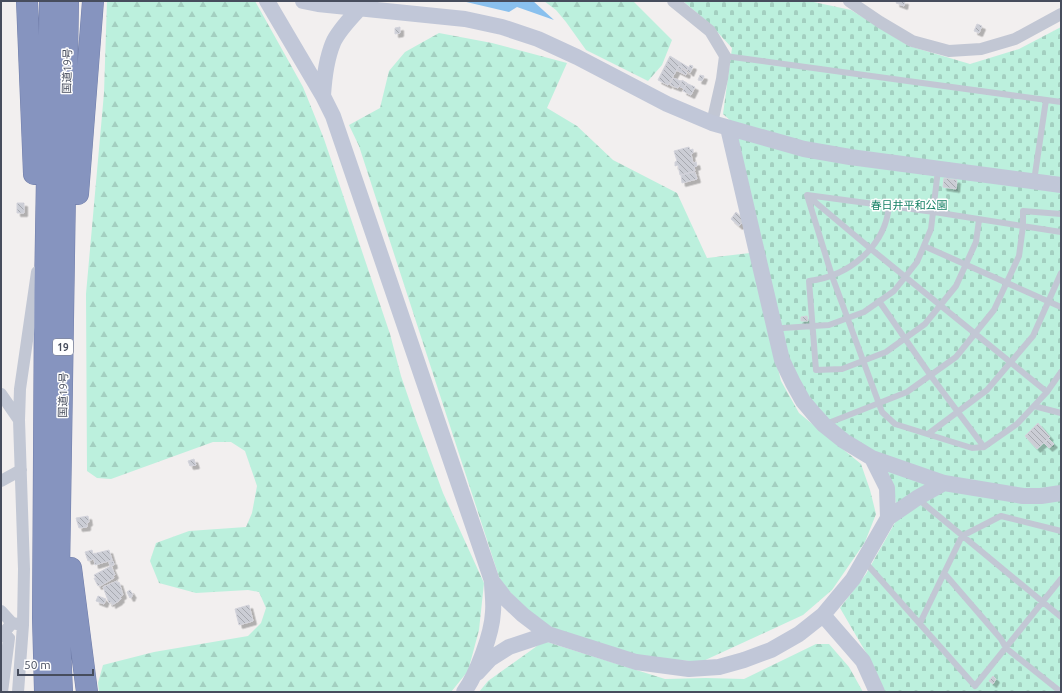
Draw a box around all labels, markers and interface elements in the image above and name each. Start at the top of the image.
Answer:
street label: 国道19号 [61,48,73,94]
park label: 春日井平和公園 [871,199,948,211]
road number: 19 [53,339,73,355]
street label: 国道19号 [57,372,69,418]
scale bar [18,651,93,677]
text: 50 m [24,658,51,671]

